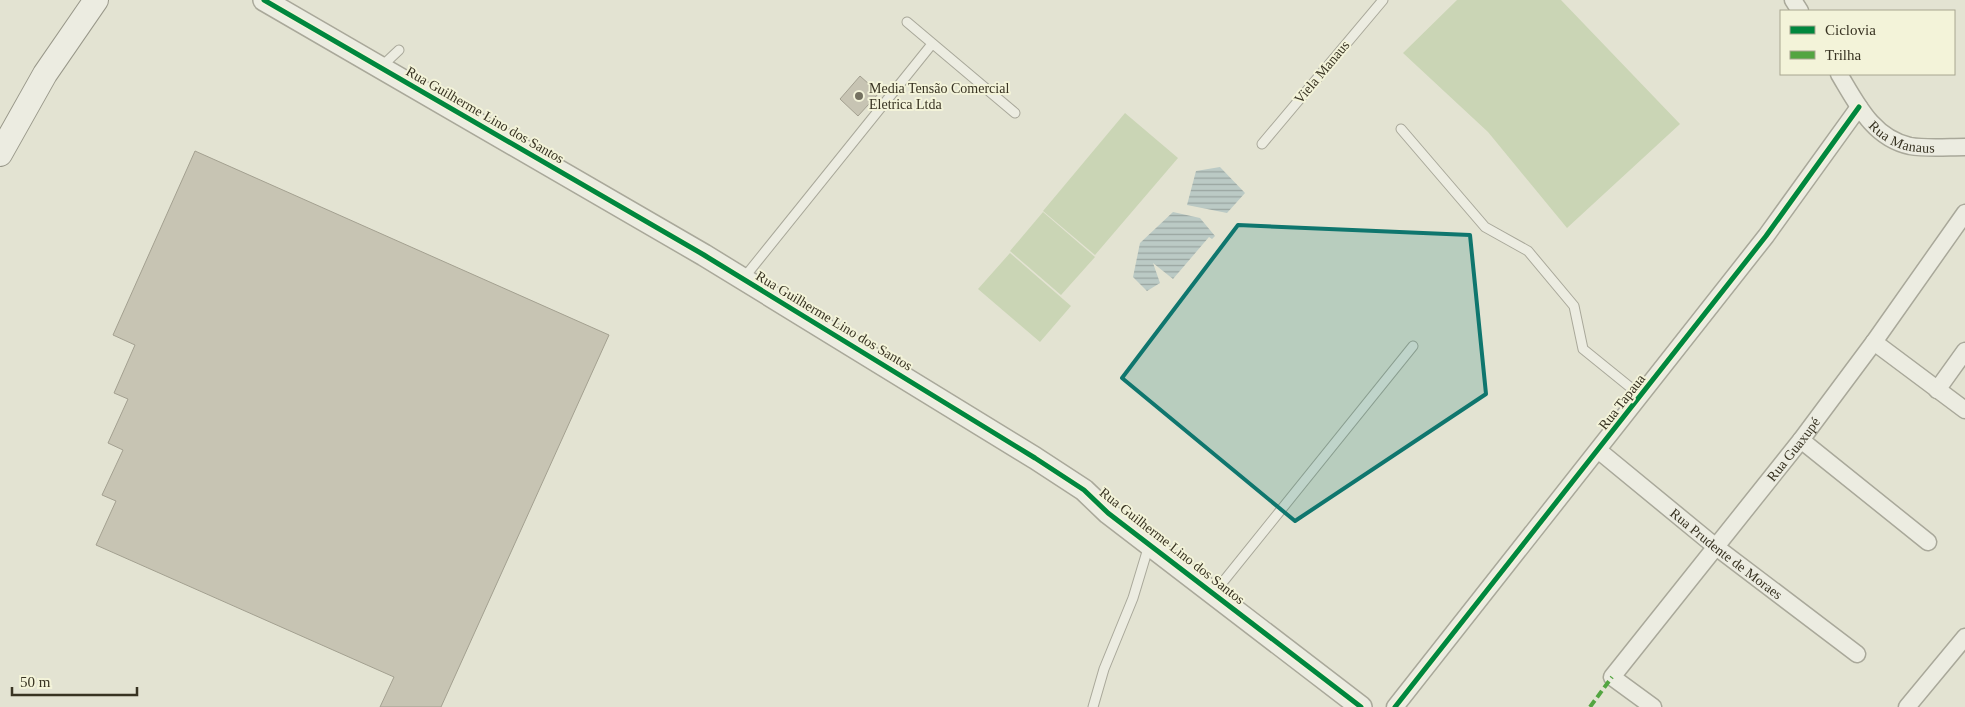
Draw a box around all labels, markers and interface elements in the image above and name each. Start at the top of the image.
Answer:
legend [1780,10,1955,75]
text: Ciclovia [1825,22,1876,38]
street label: Viela Manaus [1291,38,1353,106]
text: Trilha [1825,47,1861,63]
street label: Rua Guilherme Lino dos Santos [403,64,567,166]
place label: Media Tensão Comercial Eletrica Ltda [869,81,1009,112]
marker: Media Tensão Comercial Eletrica Ltda [853,90,865,102]
street label: Rua Manaus [1866,118,1935,155]
street label: Rua Guilherme Lino dos Santos [753,268,915,374]
street label: Rua Tapaua [1596,371,1649,433]
street label: Rua Guaxupé [1764,414,1823,484]
street label: Rua Guilherme Lino dos Santos [1097,485,1247,607]
street label: Rua Prudente de Moraes [1667,505,1785,602]
scale bar [12,664,138,696]
text: 50 m [20,674,51,690]

